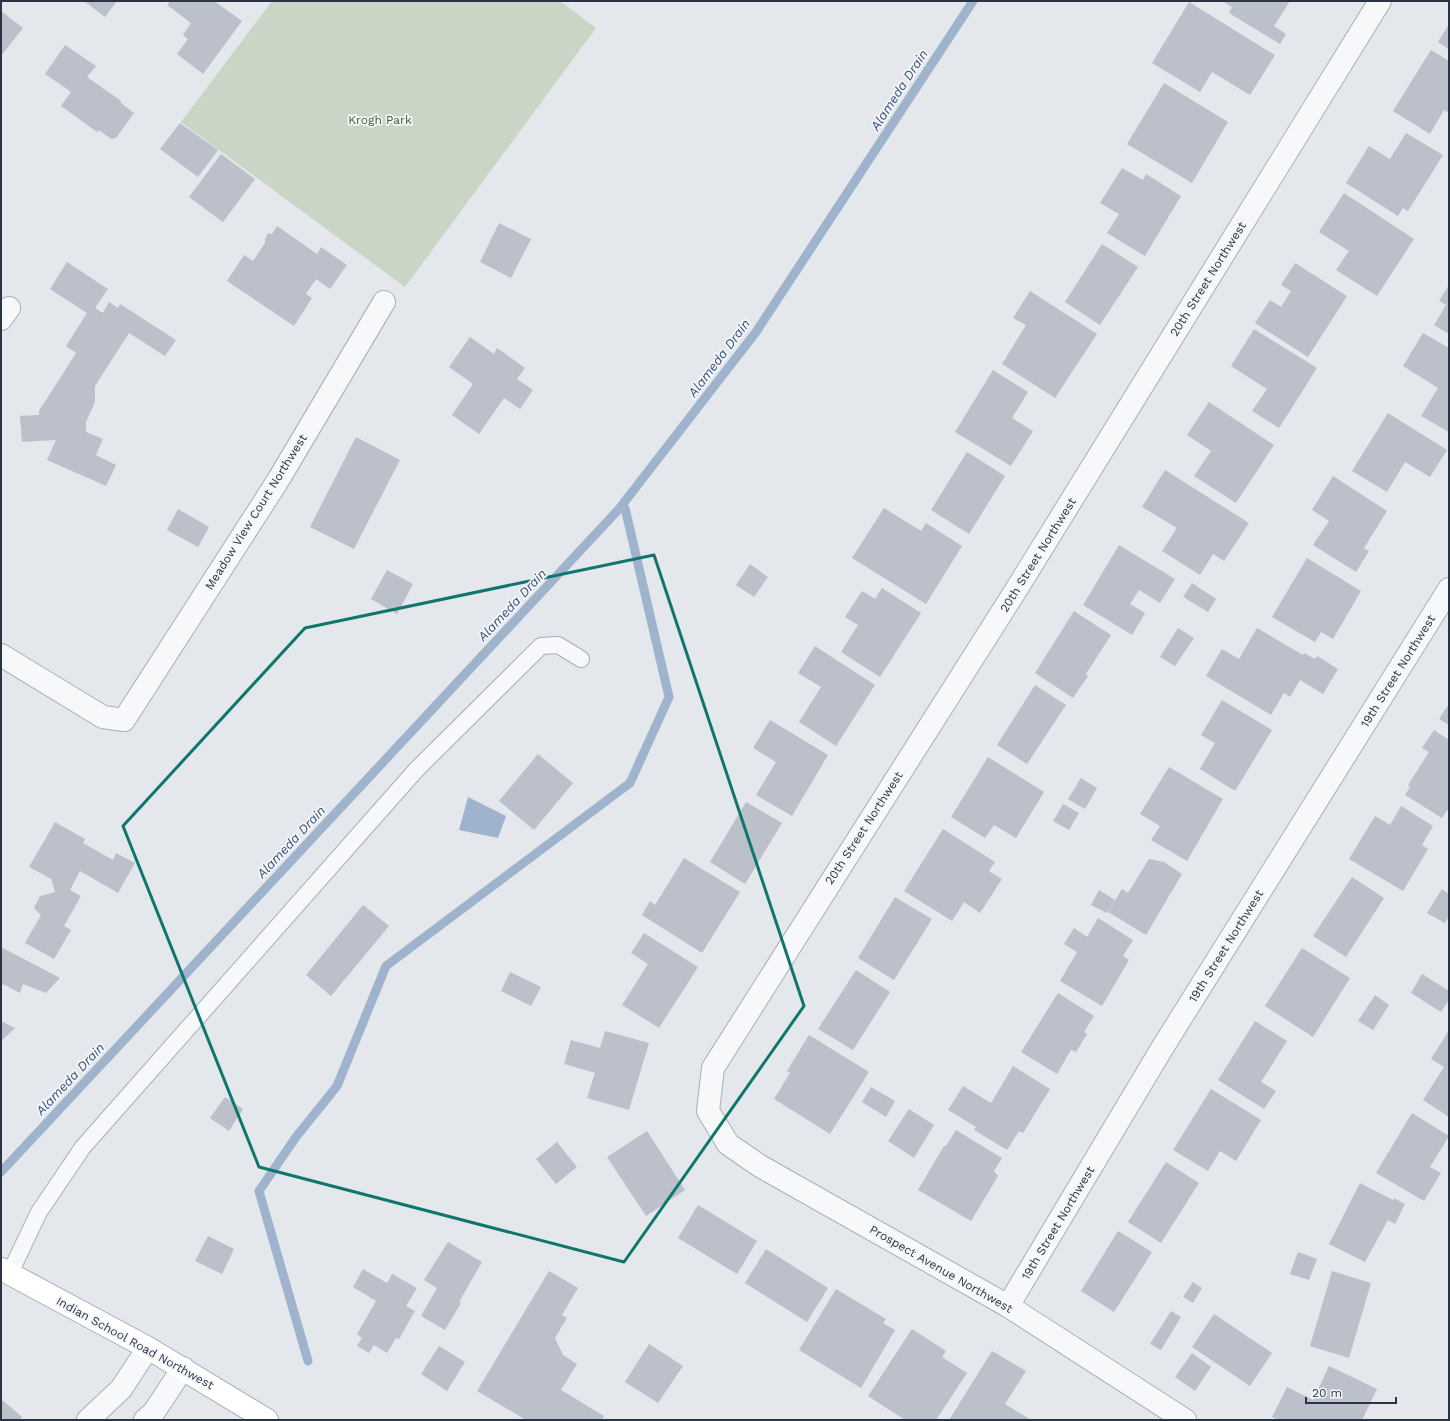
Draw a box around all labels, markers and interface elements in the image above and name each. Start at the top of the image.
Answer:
water label: Alameda Drain [867,47,931,134]
park label: Krogh Park [348,113,412,127]
street label: 20th Street Northwest [1167,219,1249,339]
water label: Alameda Drain [684,316,753,400]
street label: Meadow View Court Northwest [202,432,310,592]
street label: 20th Street Northwest [997,495,1079,615]
water label: Alameda Drain [474,566,549,645]
street label: 19th Street Northwest [1358,612,1438,730]
street label: 20th Street Northwest [822,769,906,887]
water label: Alameda Drain [253,803,328,882]
street label: 19th Street Northwest [1186,887,1266,1005]
water label: Alameda Drain [32,1040,107,1119]
street label: 19th Street Northwest [1019,1164,1097,1282]
street label: Prospect Avenue Northwest [867,1222,1015,1316]
street label: Indian School Road Northwest [54,1294,216,1392]
scale bar [1306,1379,1396,1405]
text: 20 m [1312,1386,1342,1400]

